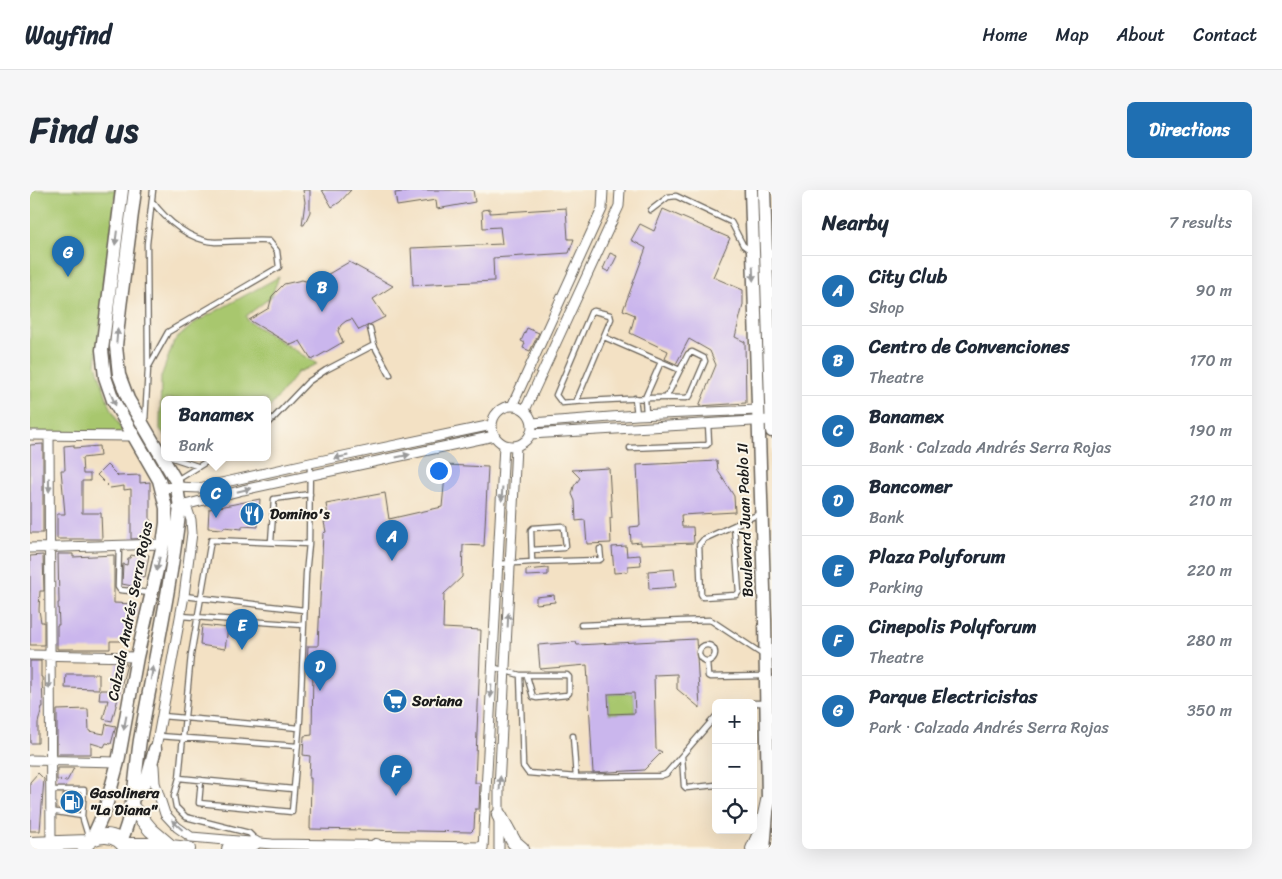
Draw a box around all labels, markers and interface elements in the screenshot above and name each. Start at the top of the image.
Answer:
text: Wayfind [25,14,111,56]
text: Home [983,19,1028,51]
text: Map [1056,19,1089,51]
text: About [1117,19,1165,51]
text: Contact [1193,19,1257,51]
text: Find us [30,99,138,161]
button: Directions [1127,102,1252,158]
text: Nearby [822,204,888,242]
text: 7 results [1169,208,1232,237]
one-way arrow [111,231,119,247]
pin: G [52,236,84,277]
text: City Club [869,260,947,293]
one-way arrow [749,266,757,282]
pin: B [306,271,338,312]
text: A [833,276,843,305]
text: 90 m [1196,276,1232,305]
text: Shop [869,293,904,322]
one-way arrow [114,327,122,343]
text: Centro de Convenciones [869,330,1069,363]
text: B [833,346,843,375]
text: 170 m [1189,346,1232,375]
text: Theatre [869,363,924,392]
one-way arrow [110,391,117,406]
popup [161,396,271,461]
text: Banamex [179,398,253,431]
text: Banamex [869,400,944,433]
text: C [833,416,843,445]
text: 190 m [1189,416,1232,445]
text: Bank [179,431,214,460]
text: Bank · Calzada Andrés Serra Rojas [869,433,1111,462]
street label: Boulevard Juan Pablo II [729,442,761,598]
one-way arrow [395,451,411,459]
one-way arrow [333,453,349,461]
your location [426,458,452,484]
text: Bancomer [869,470,951,503]
one-way arrow [45,477,53,493]
pin: C [200,477,232,518]
one-way arrow [237,486,252,494]
one-way arrow [497,486,505,502]
text: D [833,486,843,515]
text: 210 m [1189,486,1232,515]
restaurant icon: Domino's [239,501,265,527]
place label: Domino's [270,501,330,527]
text: Bank [869,503,904,532]
street label: Calzada Andrés Serra Rojas [100,519,160,703]
pin: A [376,520,408,561]
text: Plaza Polyforum [869,540,1005,573]
text: E [834,556,842,585]
text: 220 m [1187,556,1232,585]
one-way arrow [154,557,162,572]
text: Parking [869,573,923,602]
pin: E [226,609,258,650]
text: Cinepolis Polyforum [869,610,1037,643]
one-way arrow [504,612,512,628]
text: F [834,626,842,655]
text: 280 m [1187,626,1232,655]
text: Theatre [869,643,924,672]
pin: D [304,650,336,691]
one-way arrow [149,665,157,681]
one-way arrow [45,674,53,690]
text: Parque Electricistas [869,680,1037,713]
one-way arrow [487,683,495,699]
supermarket icon: Soriana [382,688,408,714]
place label: Soriana [411,688,463,714]
text: G [833,696,843,725]
text: 350 m [1187,696,1232,725]
map controls [712,699,757,834]
button: + [712,699,757,744]
text: Park · Calzada Andrés Serra Rojas [869,713,1109,742]
one-way arrow [121,716,129,731]
button: − [712,744,757,789]
pin: F [380,755,412,796]
one-way arrow [496,775,504,791]
place label: Gasolinera "La Diana" [89,780,160,823]
fuel station icon: Gasolinera "La Diana" [59,789,85,815]
button: locate [712,789,757,834]
one-way arrow [171,819,183,831]

